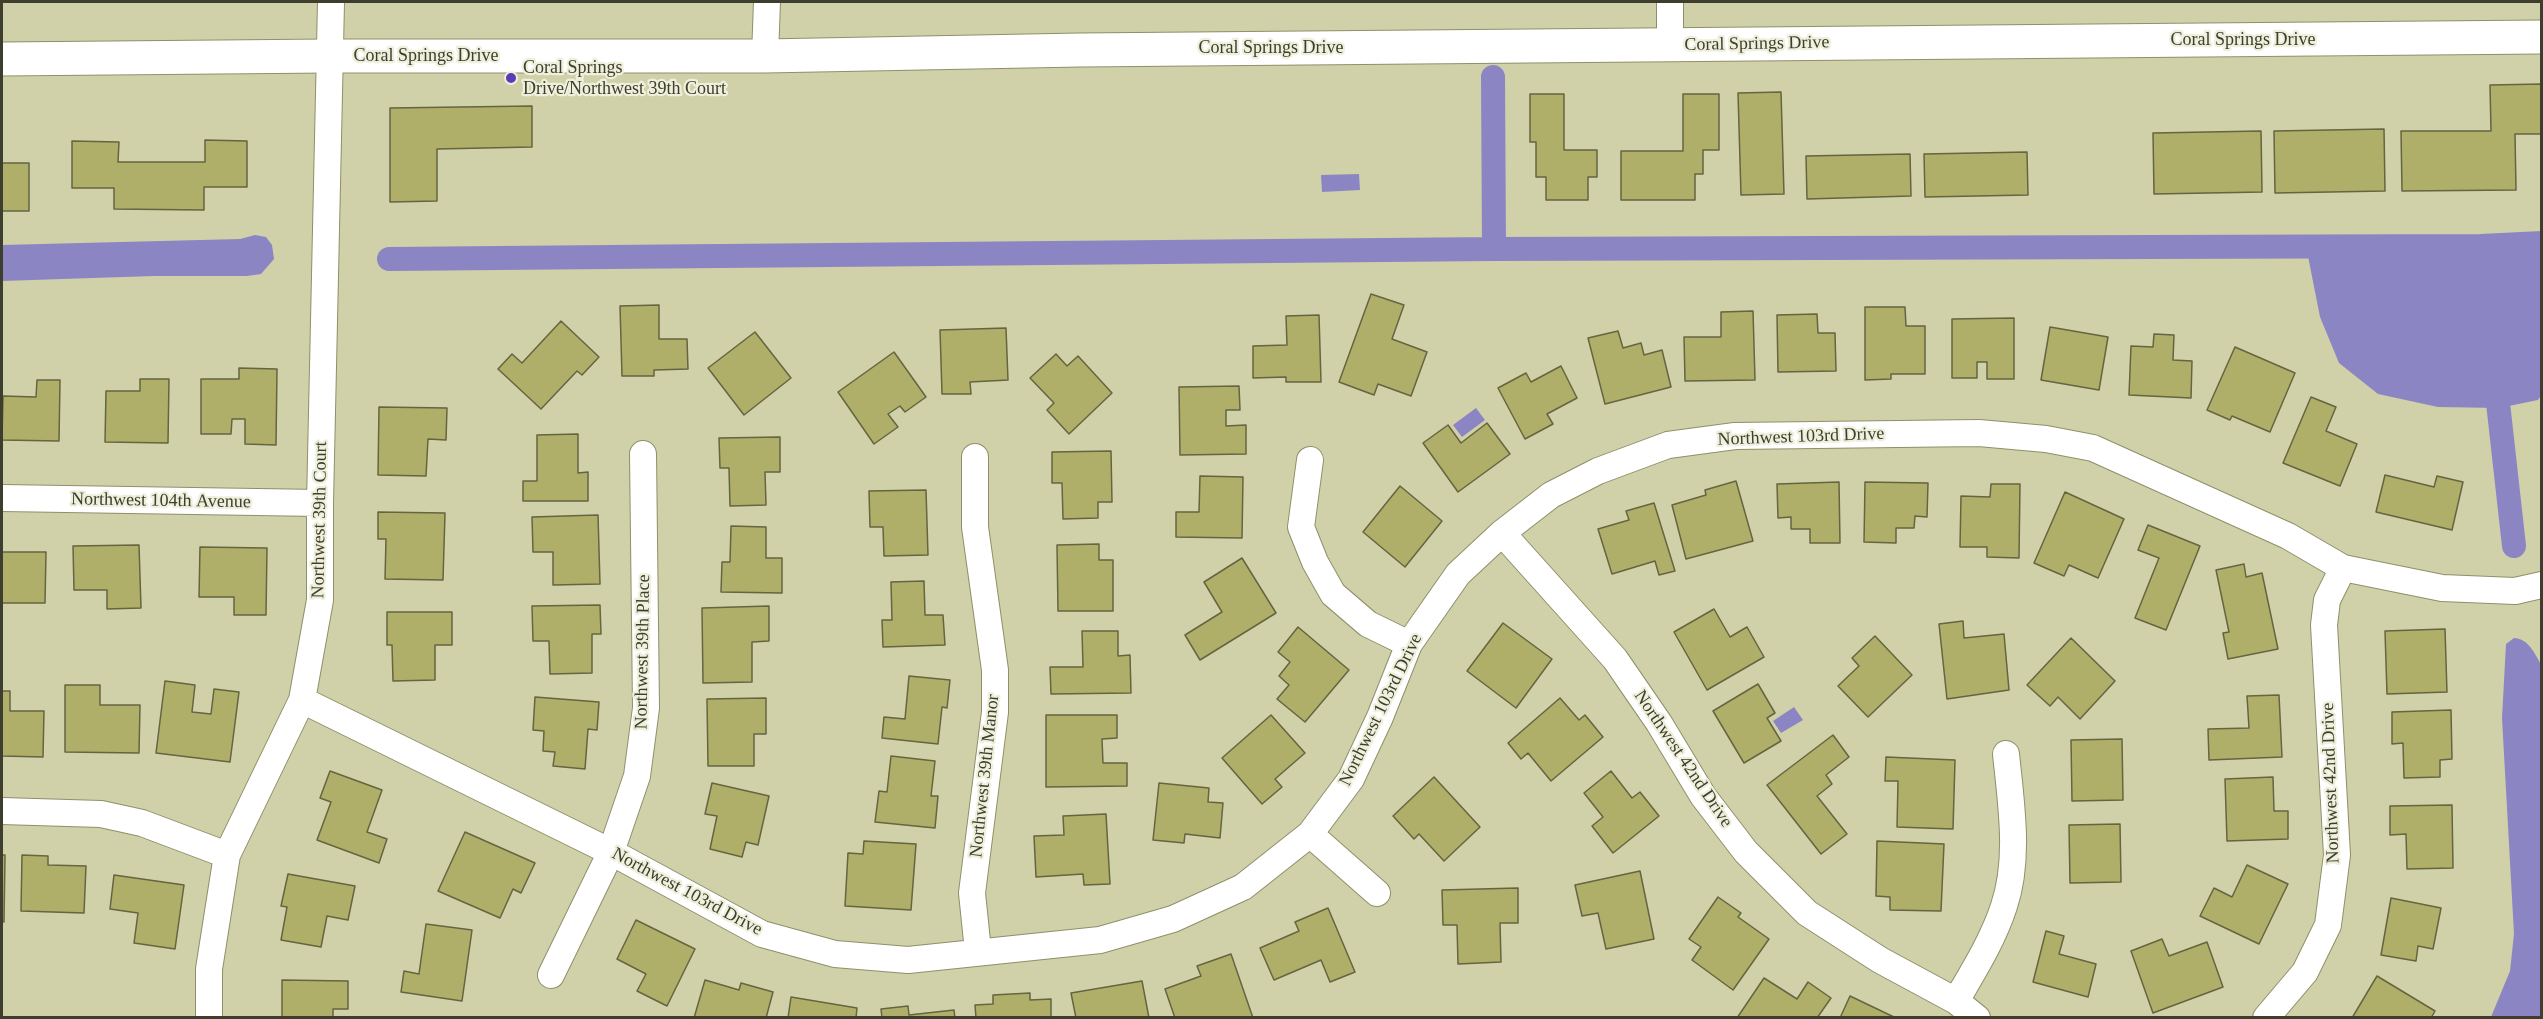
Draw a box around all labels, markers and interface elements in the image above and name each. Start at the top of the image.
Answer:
street label: Coral Springs Drive [2171,29,2315,51]
street label: Coral Springs Drive [1684,32,1830,56]
street label: Coral Springs Drive [1199,37,1343,59]
street label: Coral Springs Drive [354,45,498,67]
place label: Coral Springs Drive/Northwest 39th Court [523,57,726,100]
marker: Coral Springs Drive/Northwest 39th Court [504,71,518,85]
street label: Northwest 103rd Drive [1717,423,1885,451]
street label: Northwest 39th Court [308,441,332,599]
street label: Northwest 104th Avenue [71,489,251,513]
street label: Northwest 39th Place [631,574,655,730]
street label: Northwest 103rd Drive [1335,630,1427,790]
street label: Northwest 42nd Drive [1629,686,1737,832]
street label: Northwest 39th Manor [966,693,1004,859]
street label: Northwest 42nd Drive [2317,702,2345,864]
street label: Northwest 103rd Drive [608,843,766,941]

